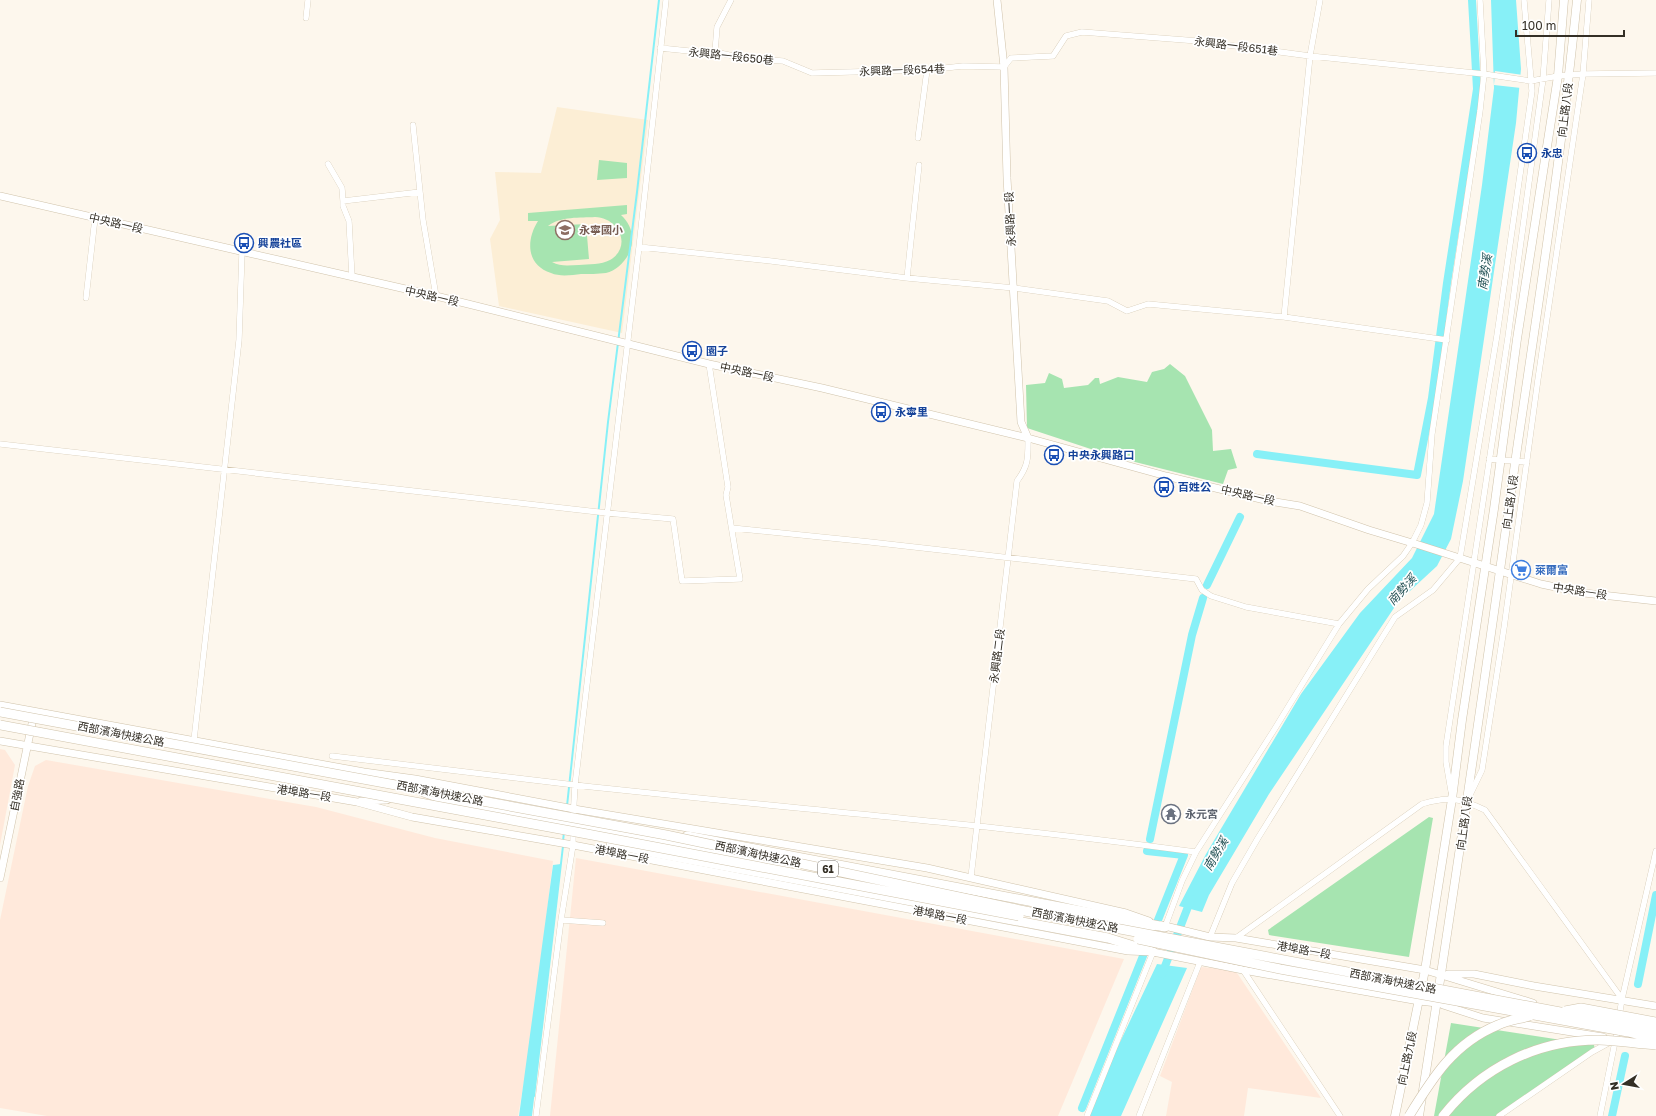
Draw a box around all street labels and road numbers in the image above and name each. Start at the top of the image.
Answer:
street label: 永興路一段651巷 [1193,34,1279,57]
street label: 永興路一段650巷 [688,45,774,66]
street label: 永興路一段654巷 [859,62,945,77]
street label: 向上路八段 [1555,82,1574,138]
street label: 永興路一段 [1002,191,1017,247]
street label: 中央路一段 [88,210,144,235]
street label: 中央路一段 [404,283,460,308]
street label: 中央路一段 [719,359,775,384]
street label: 向上路八段 [1499,474,1520,530]
street label: 中央路一段 [1220,482,1276,507]
street label: 中央路一段 [1552,580,1608,601]
street label: 永興路二段 [987,628,1006,684]
street label: 西部濱海快速公路 [77,719,166,748]
street label: 自強路 [7,777,26,812]
street label: 西部濱海快速公路 [396,778,485,807]
street label: 港埠路一段 [276,782,332,803]
street label: 向上路八段 [1453,795,1474,851]
street label: 西部濱海快速公路 [714,838,802,869]
street label: 港埠路一段 [594,842,650,865]
road number: 61 [818,861,838,877]
street label: 港埠路一段 [912,903,968,926]
street label: 西部濱海快速公路 [1031,905,1120,934]
street label: 港埠路一段 [1276,938,1332,961]
street label: 西部濱海快速公路 [1349,966,1438,995]
street label: 向上路九段 [1394,1030,1419,1086]

